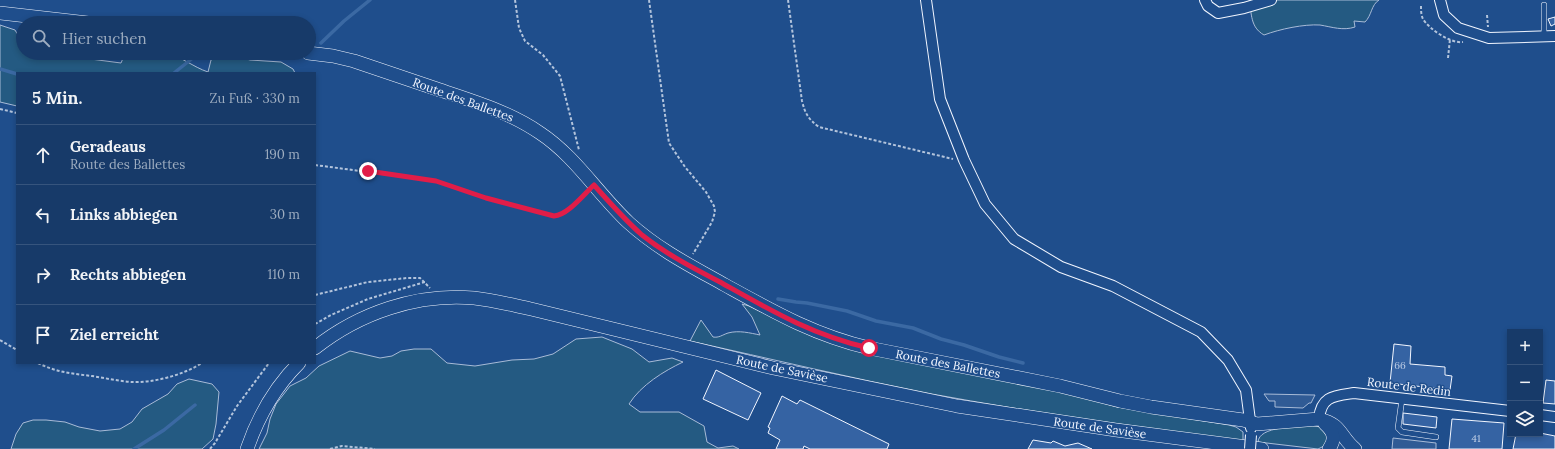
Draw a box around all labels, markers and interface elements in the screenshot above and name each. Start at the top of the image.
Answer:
search box [16,16,316,60]
icon: search [30,27,52,49]
text: Hier suchen [62,29,146,48]
street label: Route des Ballettes [411,74,516,125]
text: 5 Min. [32,87,82,109]
text: Zu Fuß · 330 m [210,90,300,107]
text: Geradeaus [70,137,146,156]
icon: ahead [32,144,54,166]
text: 190 m [265,146,300,163]
text: Route des Ballettes [70,156,185,173]
route end [359,162,377,180]
icon: left [32,204,54,226]
text: Links abbiegen [70,205,178,224]
text: 30 m [270,206,300,223]
icon: right [32,264,54,286]
text: Rechts abbiegen [70,265,186,284]
text: 110 m [267,266,300,283]
icon: arrive [32,324,54,346]
text: Ziel erreicht [70,325,159,344]
map controls [1507,329,1543,437]
button: + [1507,329,1543,365]
route start [860,339,878,357]
street label: Route des Ballettes [894,346,1002,381]
street label: Route de Savièse [735,351,830,386]
house number: 66 [1394,359,1406,372]
button: − [1507,365,1543,401]
street label: Route de Redin [1366,374,1452,399]
button: layers [1507,401,1543,437]
street label: Route de Savièse [1053,414,1148,442]
house number: 41 [1471,432,1481,445]

